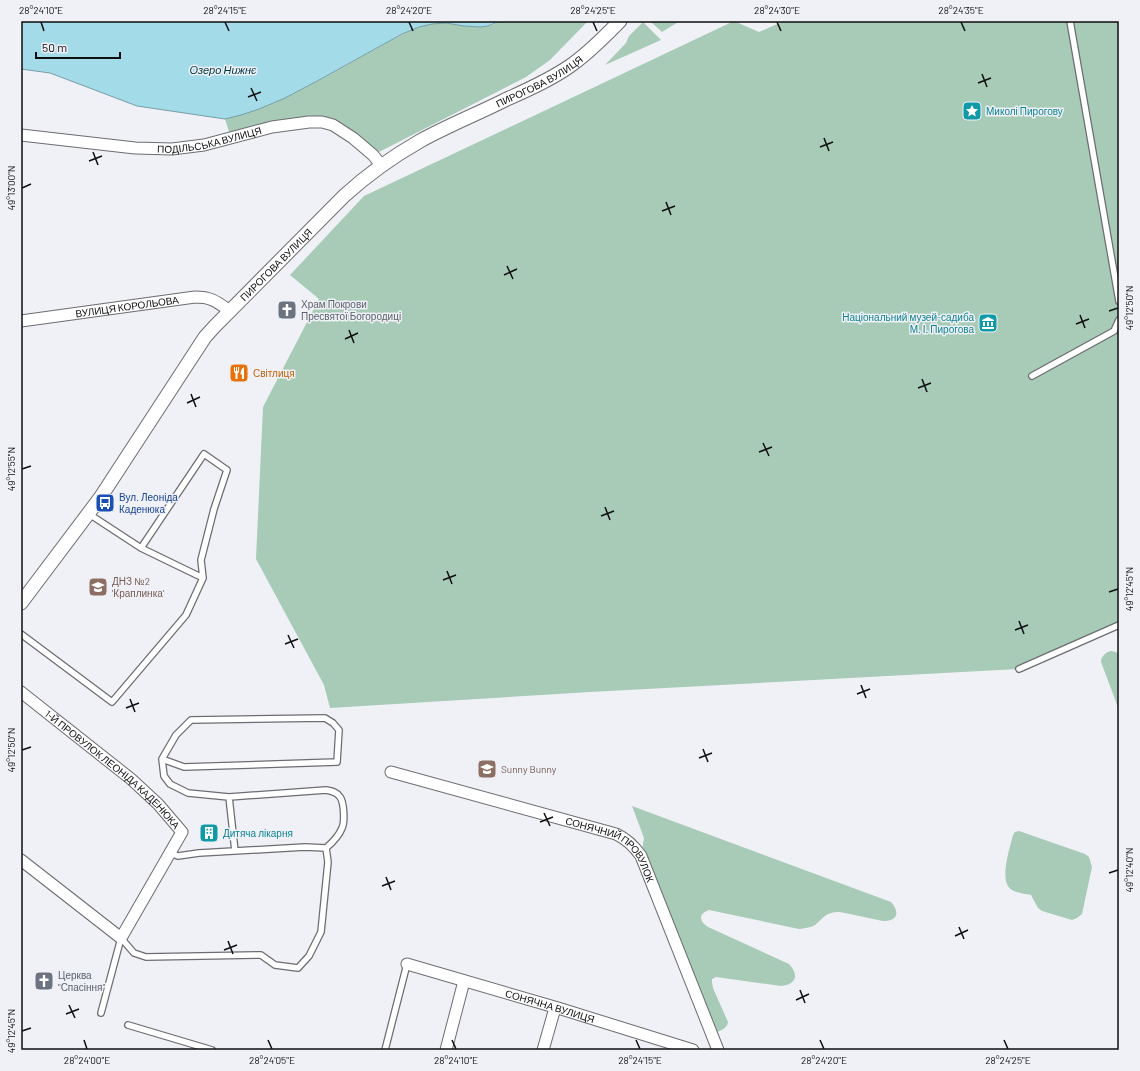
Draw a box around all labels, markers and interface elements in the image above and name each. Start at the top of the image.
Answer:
text: 28°24'10"E [19,4,63,16]
text: 28°24'15"E [203,4,247,16]
text: 28°24'20"E [386,4,432,16]
text: 28°24'25"E [570,4,616,16]
text: 28°24'30"E [754,4,800,16]
text: 28°24'35"E [938,4,984,16]
scale bar [36,34,120,60]
text: 50 m [42,40,67,54]
street label: ПИРОГОВА ВУЛИЦЯ [494,53,585,110]
water label: Озеро Нижнє [189,63,257,76]
place icon: Миколі Пирогову [961,100,983,122]
place label: Миколі Пирогову [986,105,1063,117]
street label: ПОДІЛЬСЬКА ВУЛИЦЯ [157,124,263,155]
text: 49°13'00"N [5,165,17,211]
street label: ПИРОГОВА ВУЛИЦЯ [238,226,314,303]
text: 49°12'50"N [1123,286,1135,330]
street label: ВУЛИЦЯ КОРОЛЬОВА [75,293,180,319]
place label: Храм Покрови Пресвятої Богородиці [301,298,401,322]
church icon: Храм Покрови Пресвятої Богородиці [276,299,298,321]
place label: Національний музей-садиба М. І. Пирогова [842,311,974,335]
museum icon: Національний музей-садиба М. І. Пирогова [977,312,999,334]
restaurant icon: Світлиця [228,362,250,384]
place label: Світлиця [253,367,295,379]
text: 49°12'55"N [5,447,17,491]
place label: Вул. Леоніда Каденюка [119,491,178,515]
bus stop icon: Вул. Леоніда Каденюка [94,492,116,514]
text: 49°12'45"N [1123,567,1135,611]
place label: ДНЗ №2 'Краплинка' [112,575,165,599]
school or university icon: ДНЗ №2 'Краплинка' [87,576,109,598]
street label: 1-Й ПРОВУЛОК ЛЕОНІДА КАДЕНЮКА [43,707,183,831]
text: 49°12'50"N [5,728,17,772]
school or university icon: Sunny Bunny [476,758,498,780]
place label: Sunny Bunny [501,763,557,775]
street label: СОНЯЧНИЙ ПРОВУЛОК [564,814,657,884]
building icon: Дитяча лікарня [198,822,220,844]
place label: Дитяча лікарня [223,827,293,839]
text: 49°12'40"N [1123,847,1135,893]
place label: Церква "Спасіння" [58,969,106,993]
church icon: Церква "Спасіння" [33,970,55,992]
street label: СОНЯЧНА ВУЛИЦЯ [504,987,596,1025]
text: 49°12'45"N [5,1009,17,1053]
text: 28°24'00"E [64,1054,110,1066]
text: 28°24'05"E [249,1054,295,1066]
text: 28°24'10"E [434,1054,478,1066]
text: 28°24'15"E [618,1054,662,1066]
text: 28°24'20"E [801,1054,847,1066]
text: 28°24'25"E [985,1054,1031,1066]

